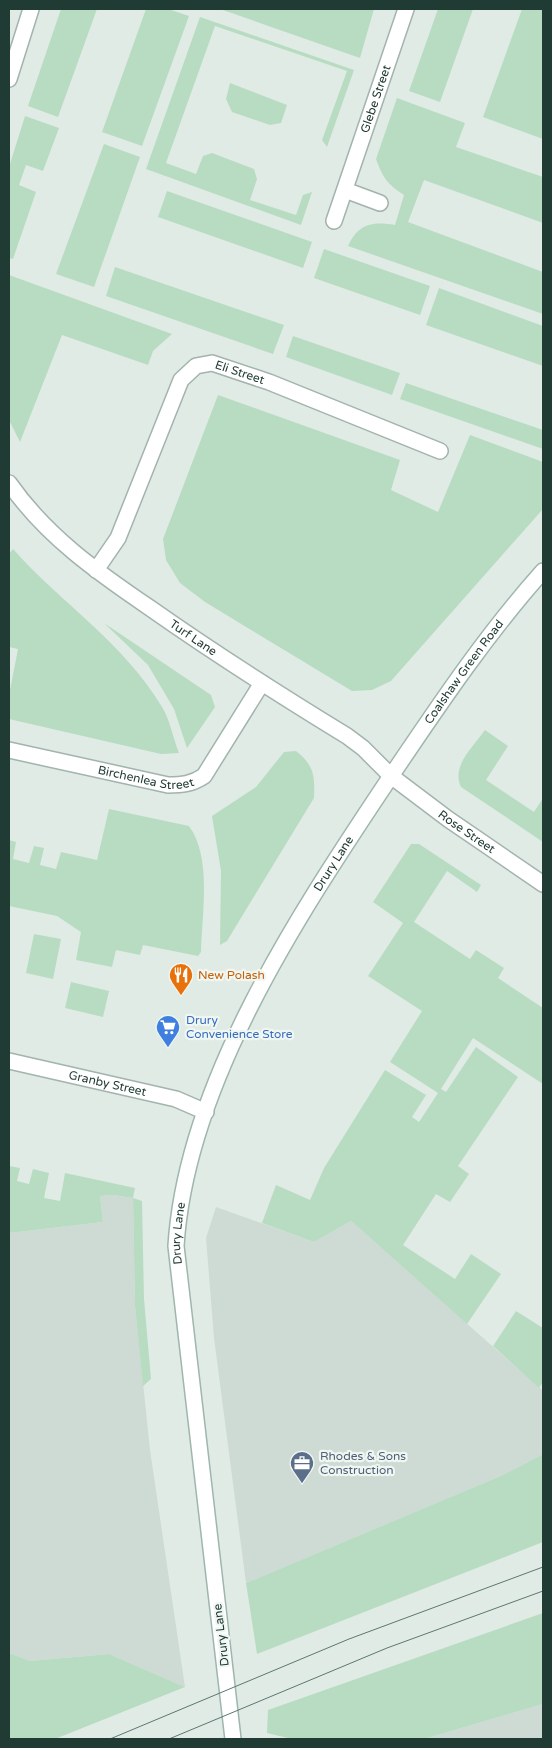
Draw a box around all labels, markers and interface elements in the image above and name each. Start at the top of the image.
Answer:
street label: Glebe Street [357,63,394,135]
street label: Eli Street [213,358,267,387]
street label: Turf Lane [167,617,220,659]
street label: Coalshaw Green Road [421,617,506,727]
street label: Birchenlea Street [97,763,196,792]
street label: Rose Street [436,807,498,856]
street label: Drury Lane [311,833,356,894]
restaurant icon: New Polash [168,962,194,996]
place label: New Polash [198,968,265,982]
place label: Drury Convenience Store [186,1013,293,1041]
supermarket icon: Drury Convenience Store [155,1014,181,1048]
street label: Granby Street [67,1068,148,1099]
street label: Drury Lane [169,1201,188,1265]
place label: Rhodes & Sons Construction [320,1449,406,1477]
office icon: Rhodes & Sons Construction [289,1450,315,1484]
street label: Drury Lane [210,1603,232,1667]

